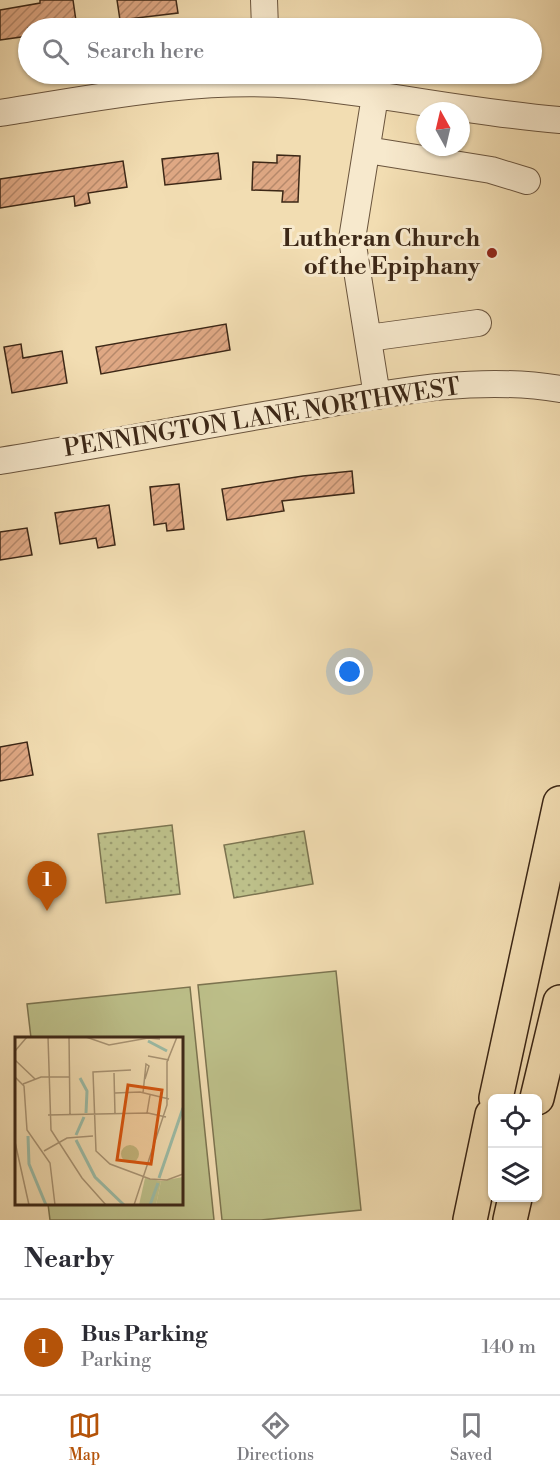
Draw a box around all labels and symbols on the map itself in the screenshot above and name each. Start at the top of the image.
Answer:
north arrow [416,102,470,156]
place label: Lutheran Church of the Epiphany [283,224,481,282]
marker: Lutheran Church of the Epiphany [485,246,499,260]
street label: PENNINGTON LANE NORTHWEST [62,372,462,464]
your location [335,657,364,686]
pin: 1 [28,862,66,911]
inset map [15,1037,183,1205]

